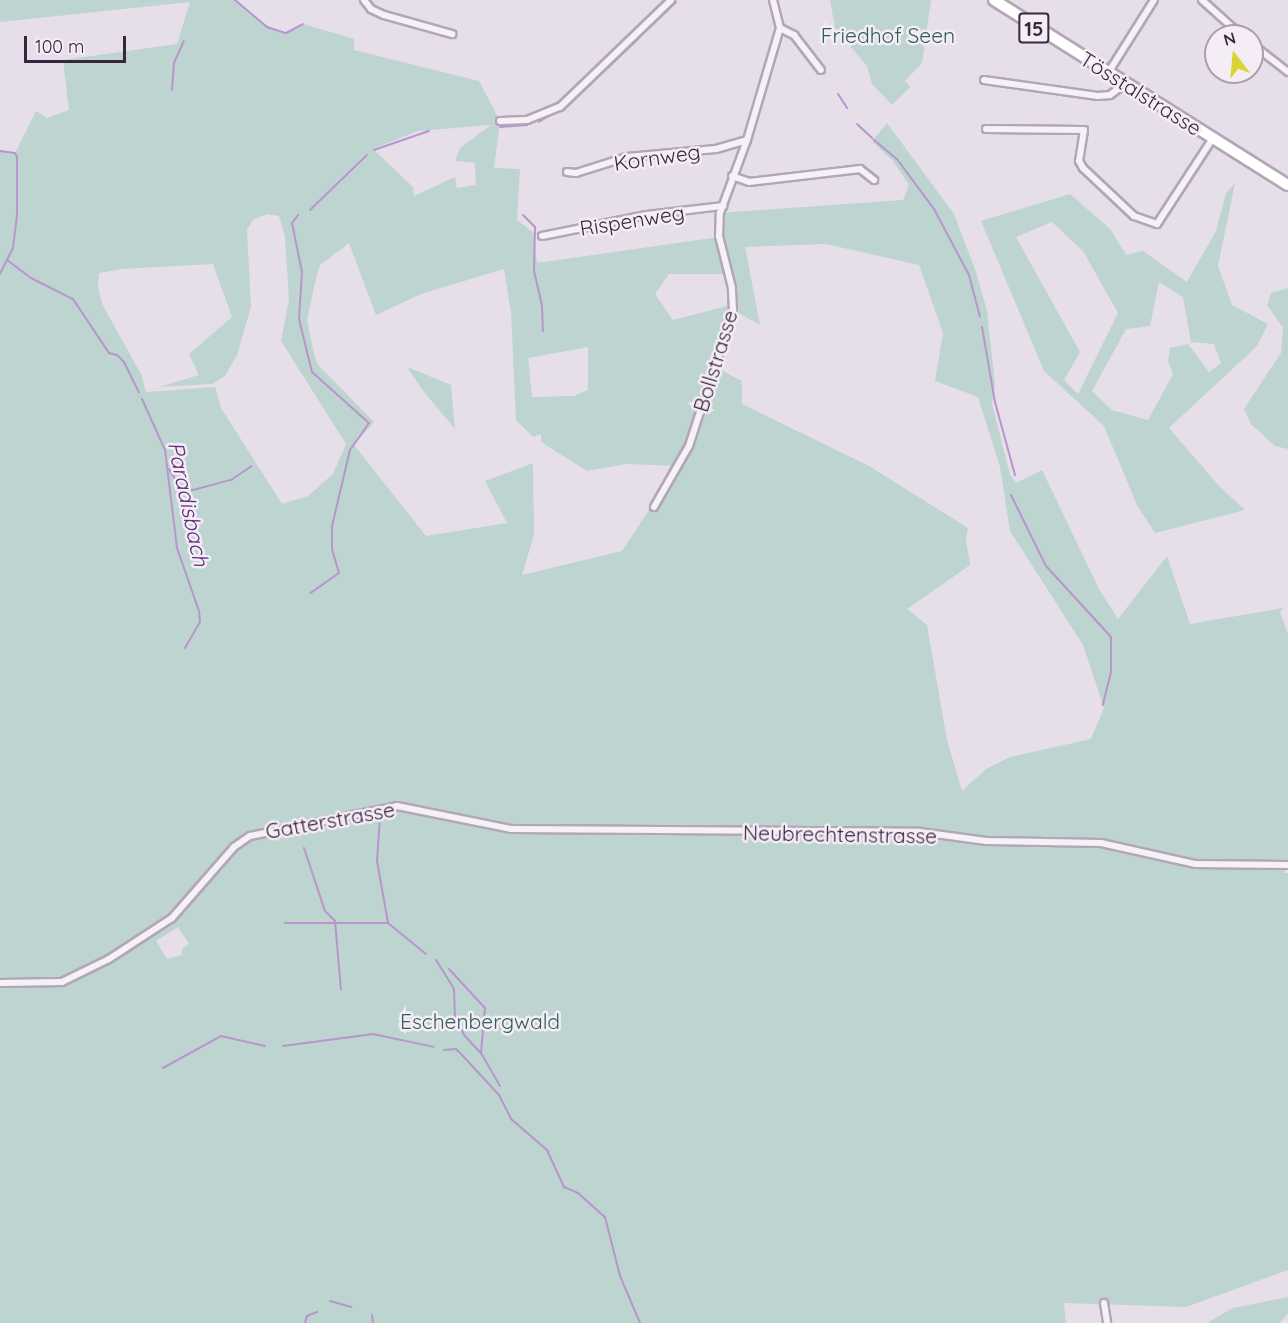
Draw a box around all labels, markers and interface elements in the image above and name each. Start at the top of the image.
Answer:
road number: 15 [1018,11,1050,45]
park label: Friedhof Seen [821,22,955,48]
scale bar [27,24,129,62]
north arrow [1204,24,1264,84]
text: N [1221,27,1238,50]
text: 100 m [35,35,84,58]
street label: Tösstalstrasse [1075,46,1207,140]
street label: Kornweg [612,138,702,176]
street label: Rispenweg [578,199,686,241]
street label: Bollstrasse [688,307,742,415]
water label: Paradisbach [162,439,214,569]
street label: Gatterstrasse [263,796,397,844]
street label: Neubrechtenstrasse [743,820,937,848]
park label: Eschenbergwald [400,1008,560,1034]

